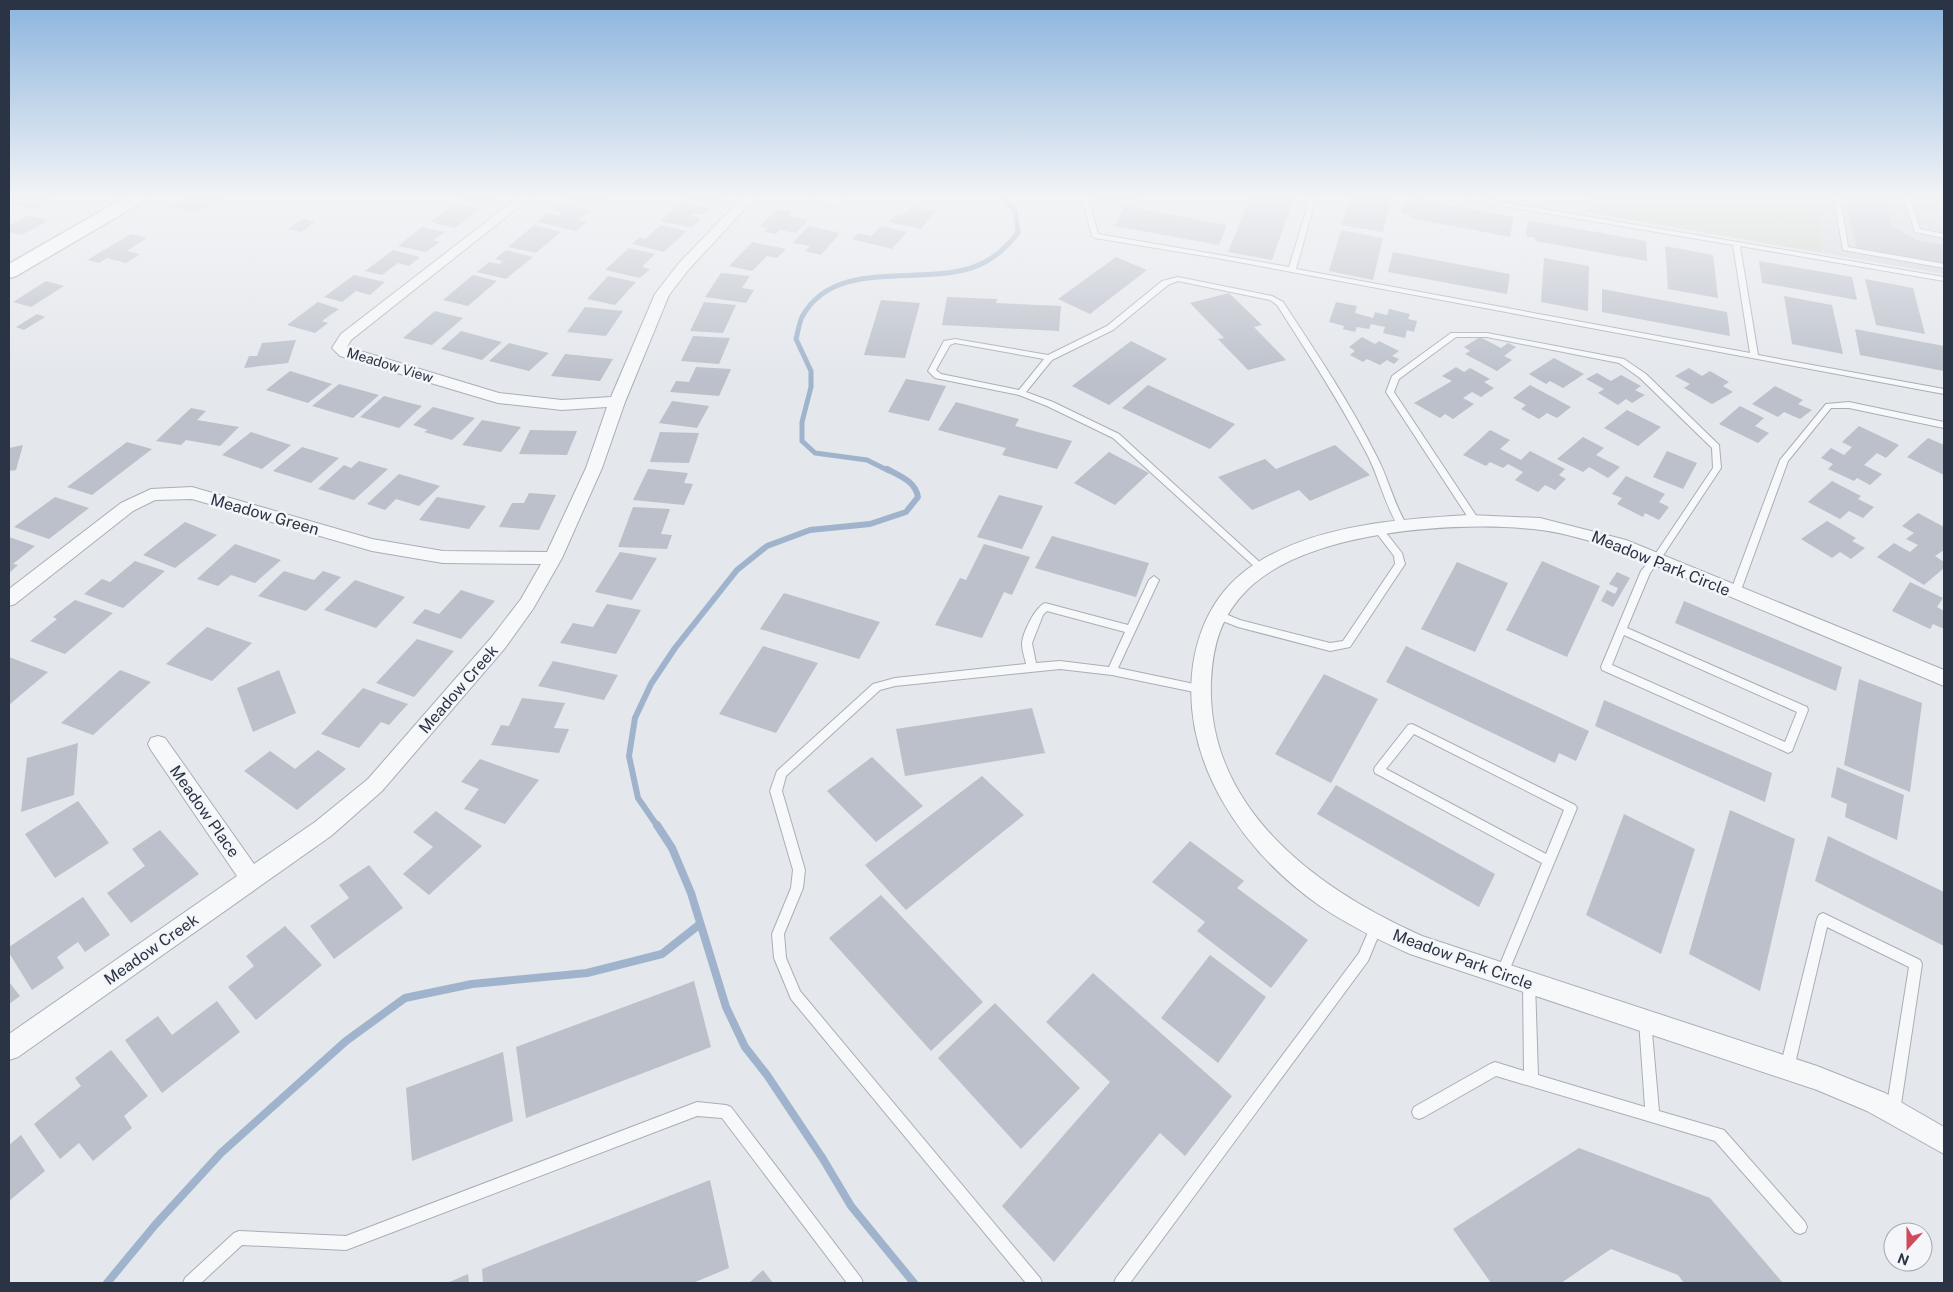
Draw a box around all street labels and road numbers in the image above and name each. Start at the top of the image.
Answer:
street label: Meadow View [345,344,435,386]
street label: Meadow Green [208,490,321,539]
street label: Meadow Park Circle [1589,527,1733,600]
street label: Meadow Creek [415,641,502,737]
street label: Meadow Place [166,762,243,861]
street label: Meadow Creek [100,910,202,989]
street label: Meadow Park Circle [1390,925,1536,994]

